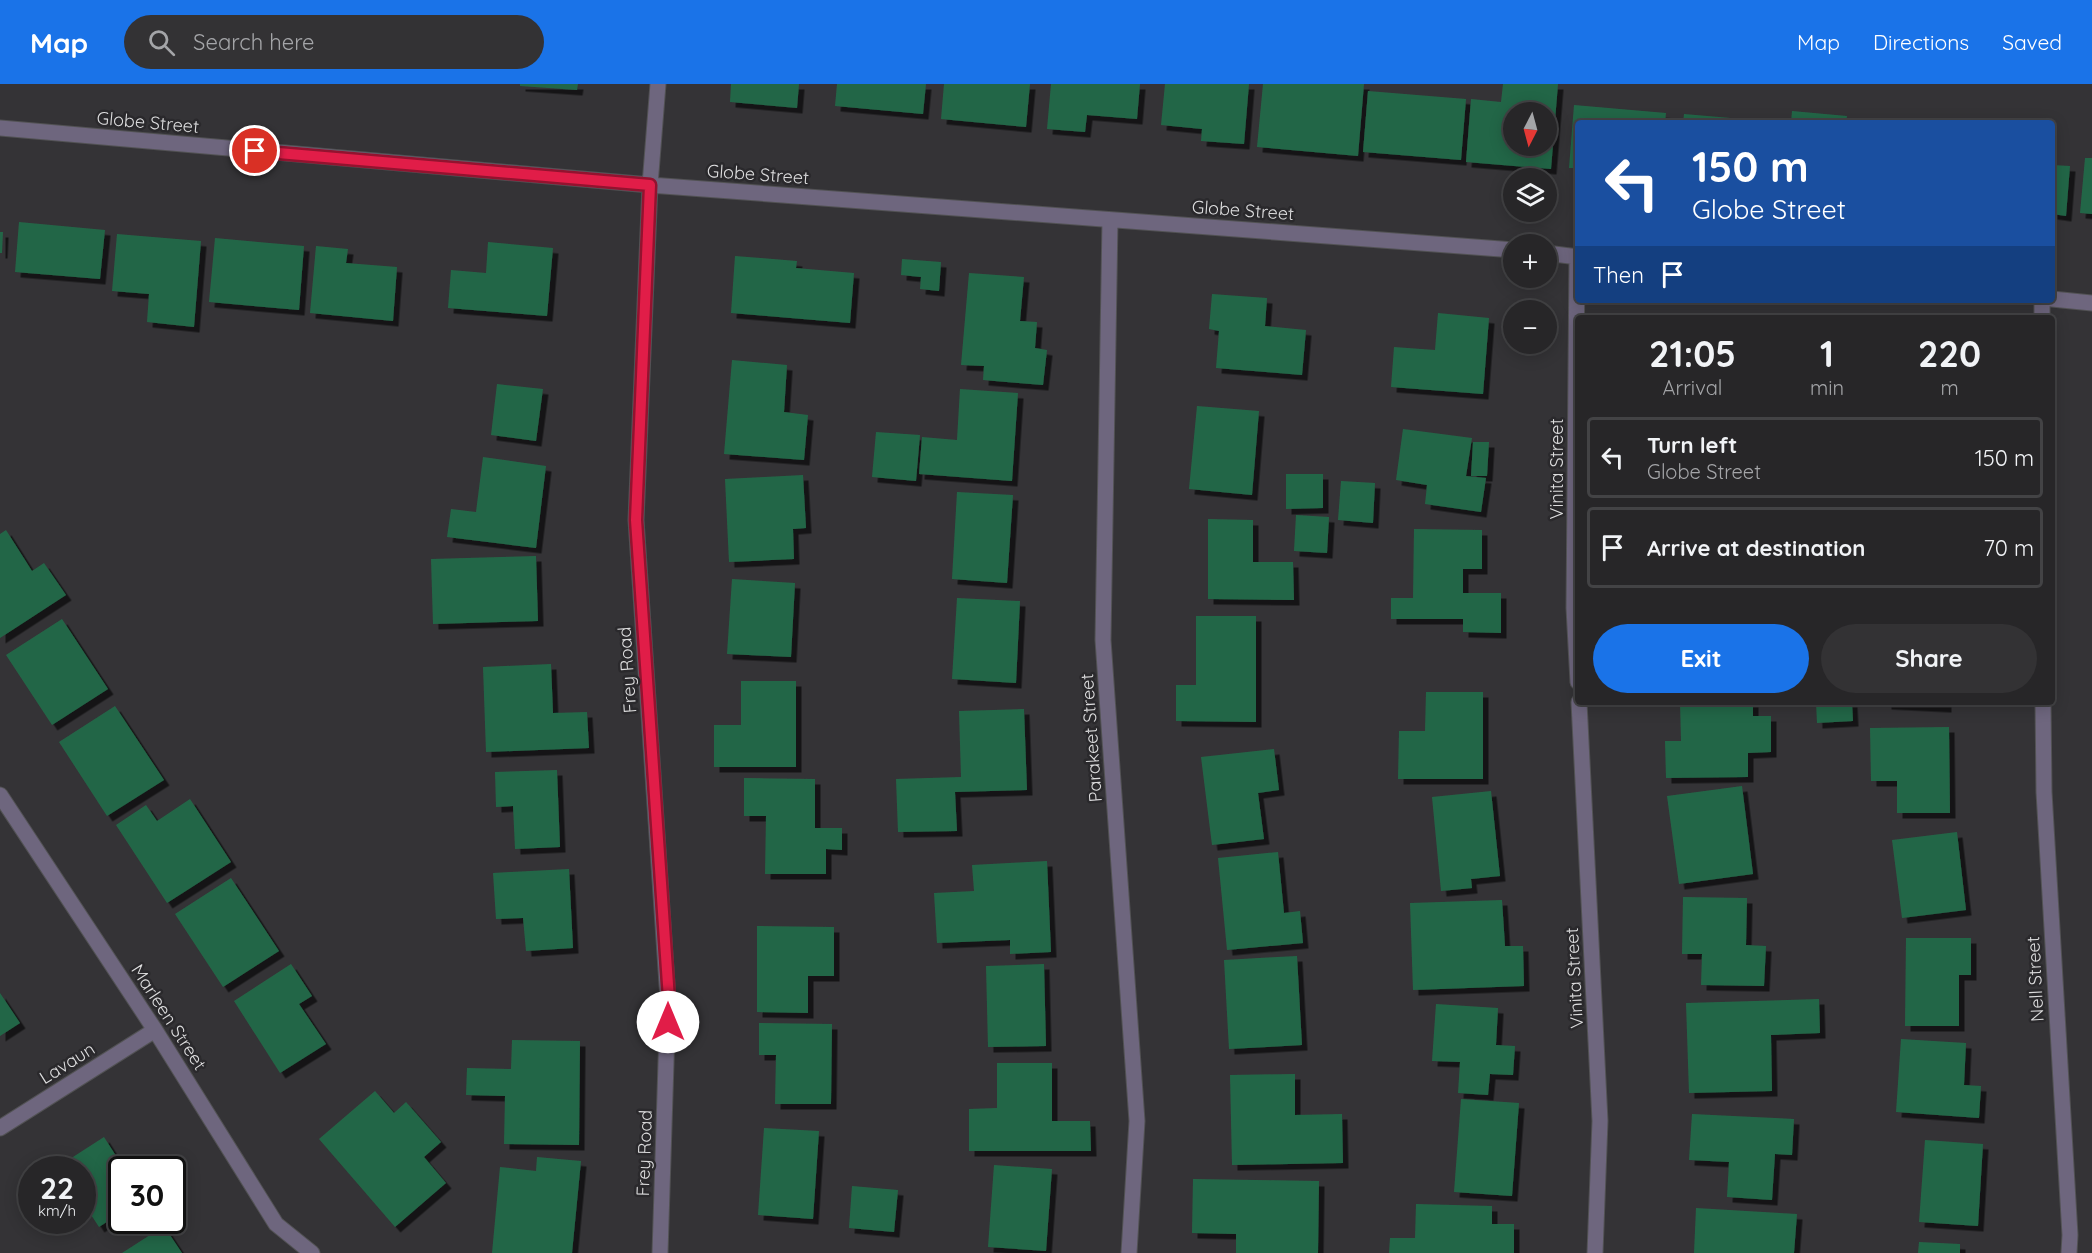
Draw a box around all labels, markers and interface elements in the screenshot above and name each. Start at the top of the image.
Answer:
search box [124,15,544,69]
text: Map [30,25,88,60]
icon: search [145,26,178,59]
text: Search here [193,28,315,56]
text: Map [1797,29,1840,55]
text: Directions [1873,29,1969,55]
text: Saved [2002,29,2062,55]
north arrow [1503,102,1557,156]
map controls [1503,102,1557,354]
street label: Globe Street [96,106,200,138]
pin [229,125,280,176]
icon: arrive [238,134,271,167]
text: 150 m [1692,140,1809,193]
icon: left [1593,144,1671,222]
street label: Globe Street [706,159,810,189]
button: layers [1503,168,1557,222]
text: Globe Street [1692,192,1846,226]
street label: Globe Street [1191,195,1295,225]
button: + [1503,234,1557,288]
icon: arrive [1656,258,1689,291]
text: Then [1593,261,1644,289]
button: − [1503,300,1557,354]
text: 21:05 [1649,331,1736,376]
text: 1 [1820,331,1834,376]
text: 220 [1918,331,1981,376]
text: Arrival [1663,375,1722,400]
text: min [1810,375,1844,400]
text: m [1940,375,1959,400]
street label: Vinita Street [1545,418,1568,520]
text: Turn left [1647,431,1737,459]
icon: left [1596,441,1629,474]
text: 150 m [1975,444,2034,472]
text: Globe Street [1647,459,1761,484]
icon: arrive [1596,531,1629,564]
text: Arrive at destination [1647,534,1865,562]
text: 70 m [1984,534,2034,562]
button: Exit [1593,624,1809,693]
button: Share [1821,624,2037,693]
street label: Frey Road [613,626,641,714]
street label: Parakeet Street [1075,673,1107,803]
street label: Vinita Street [1560,927,1588,1029]
street label: Nell Street [2021,936,2049,1022]
street label: Marleen Street [126,960,212,1074]
position arrow [636,990,700,1054]
street label: Lavaun [35,1037,99,1089]
street label: Frey Road [631,1109,657,1197]
speed limit sign: 30 [108,1156,186,1234]
text: 22 [40,1169,74,1207]
text: km/h [38,1201,76,1220]

